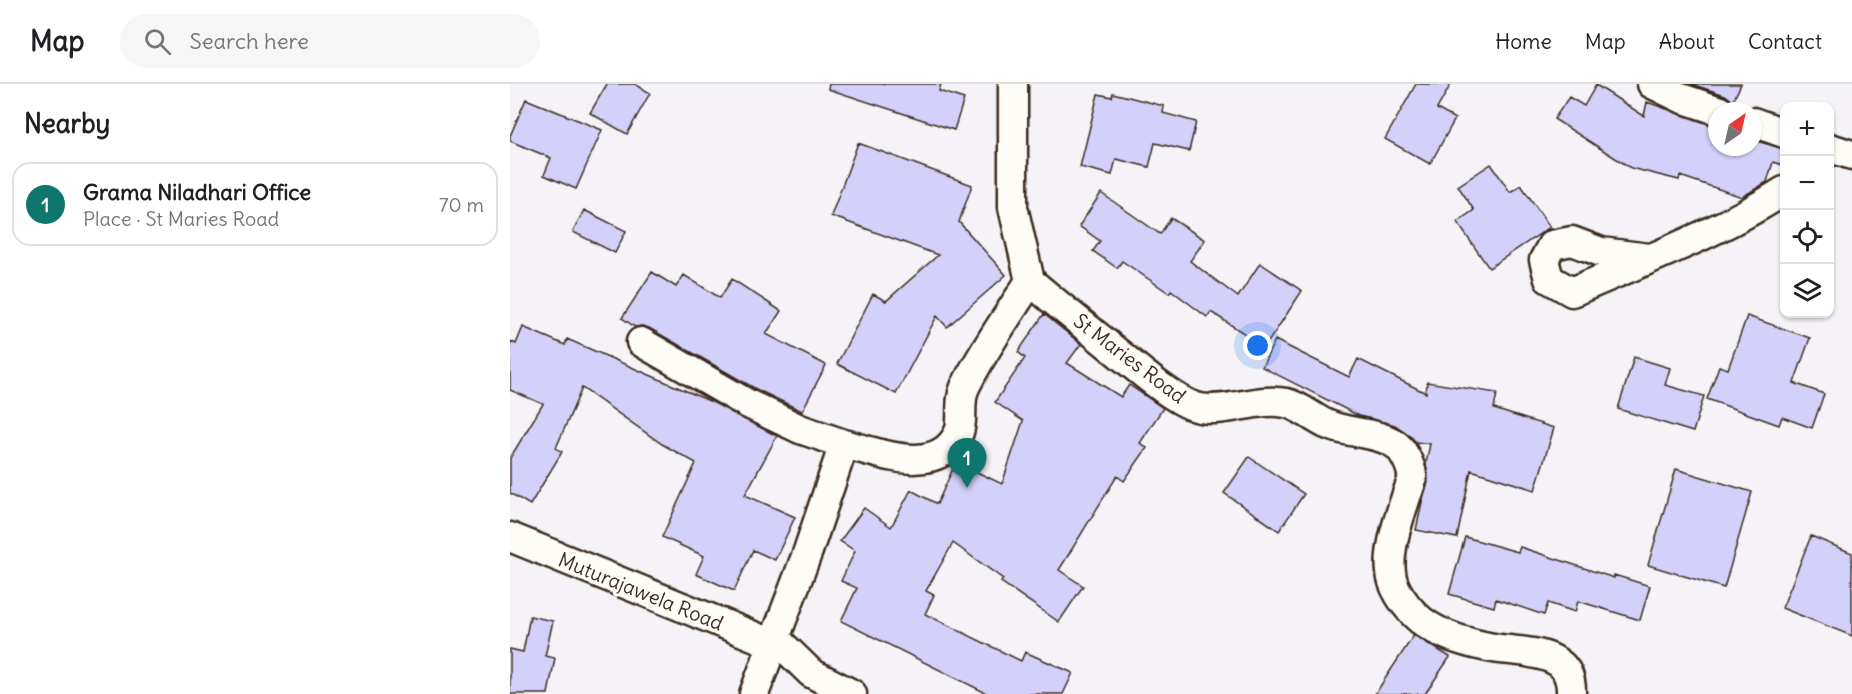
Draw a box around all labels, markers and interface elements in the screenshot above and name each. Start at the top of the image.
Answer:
search box [120,14,540,68]
text: Map [30,23,84,59]
icon: search [141,25,174,58]
text: Search here [189,27,309,55]
text: Home [1495,28,1552,55]
text: Map [1585,28,1626,55]
text: About [1659,28,1715,55]
text: Contact [1748,28,1822,55]
north arrow [1708,102,1762,156]
map controls [1780,102,1834,318]
button: + [1780,102,1834,156]
text: Nearby [24,107,110,140]
button: − [1780,156,1834,210]
text: Grama Niladhari Office [83,178,311,206]
text: 1 [42,192,49,217]
text: 70 m [439,192,484,217]
text: Place · St Maries Road [83,206,279,231]
button: locate [1780,210,1834,264]
button: layers [1780,264,1834,318]
street label: St Maries Road [1069,308,1191,408]
your location [1243,331,1272,360]
pin: 1 [948,438,986,488]
street label: Muturajawela Road [555,547,727,636]

